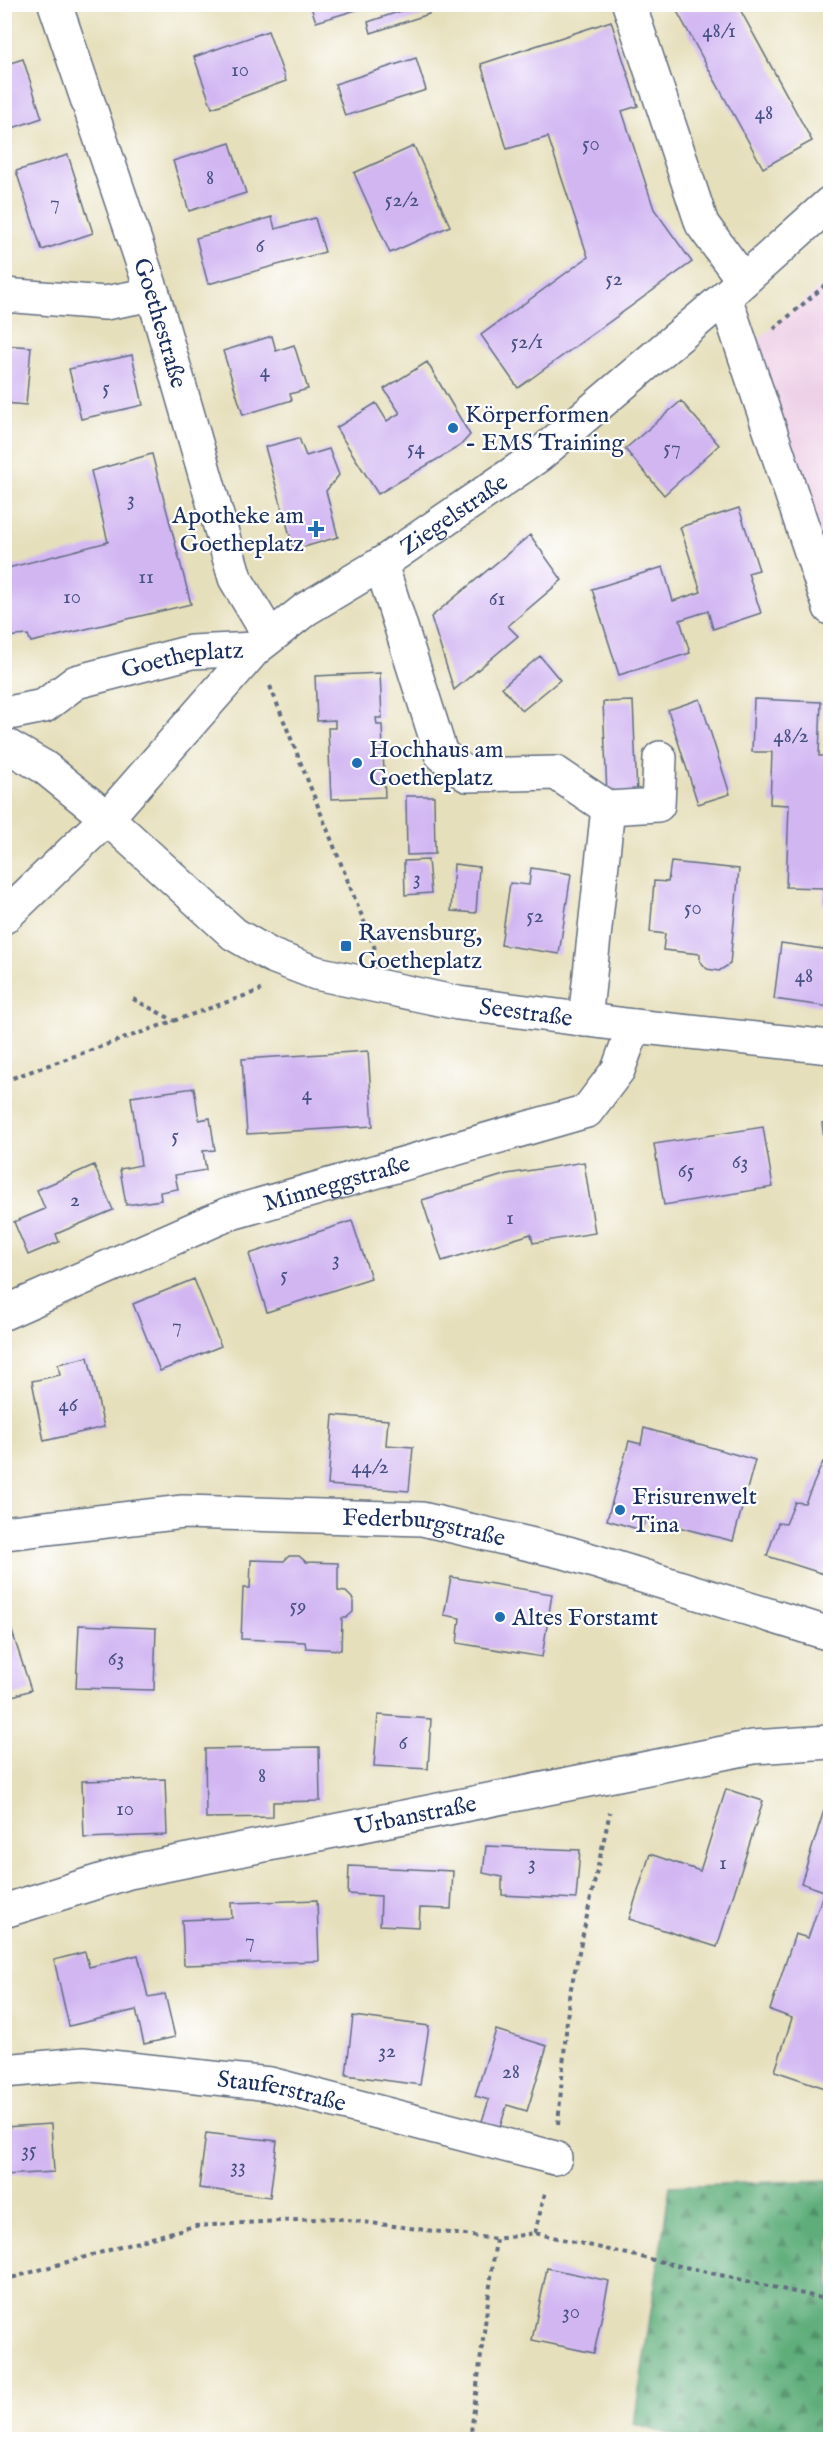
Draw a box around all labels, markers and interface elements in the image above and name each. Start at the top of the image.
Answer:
house number: 48/1 [702,18,736,45]
house number: 10 [231,57,249,84]
house number: 48 [755,100,773,127]
house number: 50 [582,131,600,158]
house number: 8 [206,165,214,192]
house number: 52/2 [385,187,419,214]
house number: 7 [50,190,60,217]
house number: 6 [256,233,266,260]
street label: Goethestraße [125,254,193,392]
house number: 52 [605,266,623,293]
house number: 52/1 [511,329,543,356]
house number: 4 [260,358,271,385]
house number: 5 [102,375,110,402]
place label: Körperformen - EMS Training [465,400,625,459]
marker: Körperformen - EMS Training [446,421,460,435]
house number: 54 [407,435,426,462]
house number: 57 [663,435,681,462]
street label: Ziegelstraße [395,467,514,563]
house number: 3 [127,486,135,513]
place label: Apotheke am Goetheplatz [171,501,304,560]
marker: Apotheke am Goetheplatz [309,522,323,536]
house number: 11 [138,564,154,591]
house number: 10 [63,584,81,611]
house number: 61 [489,586,505,613]
street label: Goetheplatz [118,636,244,687]
house number: 48/2 [773,723,809,750]
place label: Hochhaus am Goetheplatz [369,735,503,794]
marker: Hochhaus am Goetheplatz [350,756,364,770]
house number: 3 [413,865,421,892]
house number: 50 [684,895,702,922]
house number: 52 [526,903,544,930]
place label: Ravensburg, Goetheplatz [358,918,482,977]
marker: Ravensburg, Goetheplatz [339,939,353,953]
house number: 48 [795,963,813,990]
street label: Seestraße [477,992,574,1035]
house number: 4 [302,1081,313,1108]
house number: 5 [171,1123,179,1150]
street label: Minneggstraße [260,1149,414,1220]
house number: 63 [732,1149,748,1176]
house number: 65 [678,1158,695,1185]
house number: 2 [70,1187,80,1214]
house number: 1 [506,1205,514,1232]
house number: 3 [332,1246,340,1273]
house number: 5 [280,1262,288,1289]
house number: 7 [172,1313,182,1340]
house number: 46 [58,1392,79,1419]
house number: 44/2 [351,1454,389,1481]
place label: Frisurenwelt Tina [632,1482,757,1541]
street label: Federburgstraße [342,1503,508,1555]
marker: Frisurenwelt Tina [613,1503,627,1517]
house number: 59 [290,1593,306,1620]
place label: Altes Forstamt [511,1603,658,1634]
marker: Altes Forstamt [493,1610,507,1624]
house number: 63 [108,1646,124,1673]
house number: 6 [399,1730,409,1757]
house number: 8 [258,1763,266,1790]
street label: Urbanstraße [352,1789,479,1843]
house number: 10 [116,1796,134,1823]
house number: 3 [528,1850,536,1877]
house number: 1 [719,1850,727,1877]
house number: 7 [245,1928,255,1955]
house number: 32 [378,2038,396,2065]
house number: 28 [502,2059,520,2086]
street label: Stauferstraße [216,2064,349,2120]
house number: 35 [21,2137,37,2164]
house number: 33 [230,2153,246,2180]
house number: 30 [562,2299,580,2326]

